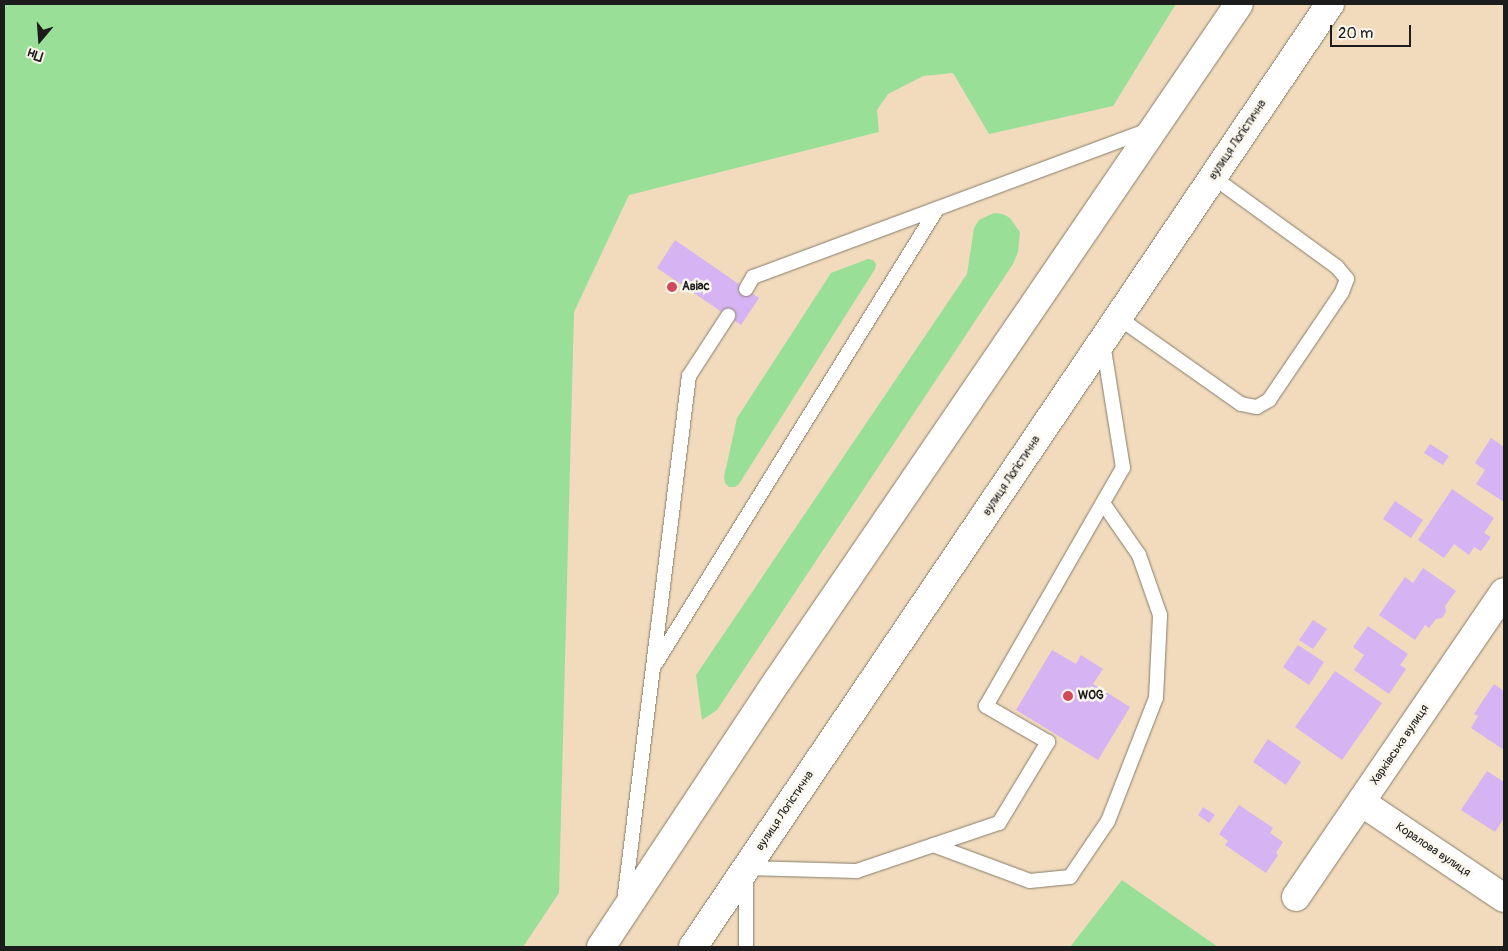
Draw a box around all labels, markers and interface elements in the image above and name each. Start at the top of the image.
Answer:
north arrow [15,15,65,65]
scale bar [1333,15,1414,47]
text: 20 m [1338,24,1373,43]
text: Пн [25,44,45,65]
street label: вулиця Логістична [1206,97,1270,183]
place label: Авіас [682,280,710,294]
marker: Авіас [666,281,678,293]
street label: вулиця Логістична [980,433,1044,519]
place label: WOG [1078,689,1104,703]
marker: WOG [1062,690,1074,702]
street label: Харківська вулиця [1368,702,1432,788]
street label: вулиця Логістична [753,768,817,854]
street label: Коралова вулиця [1393,820,1473,880]

